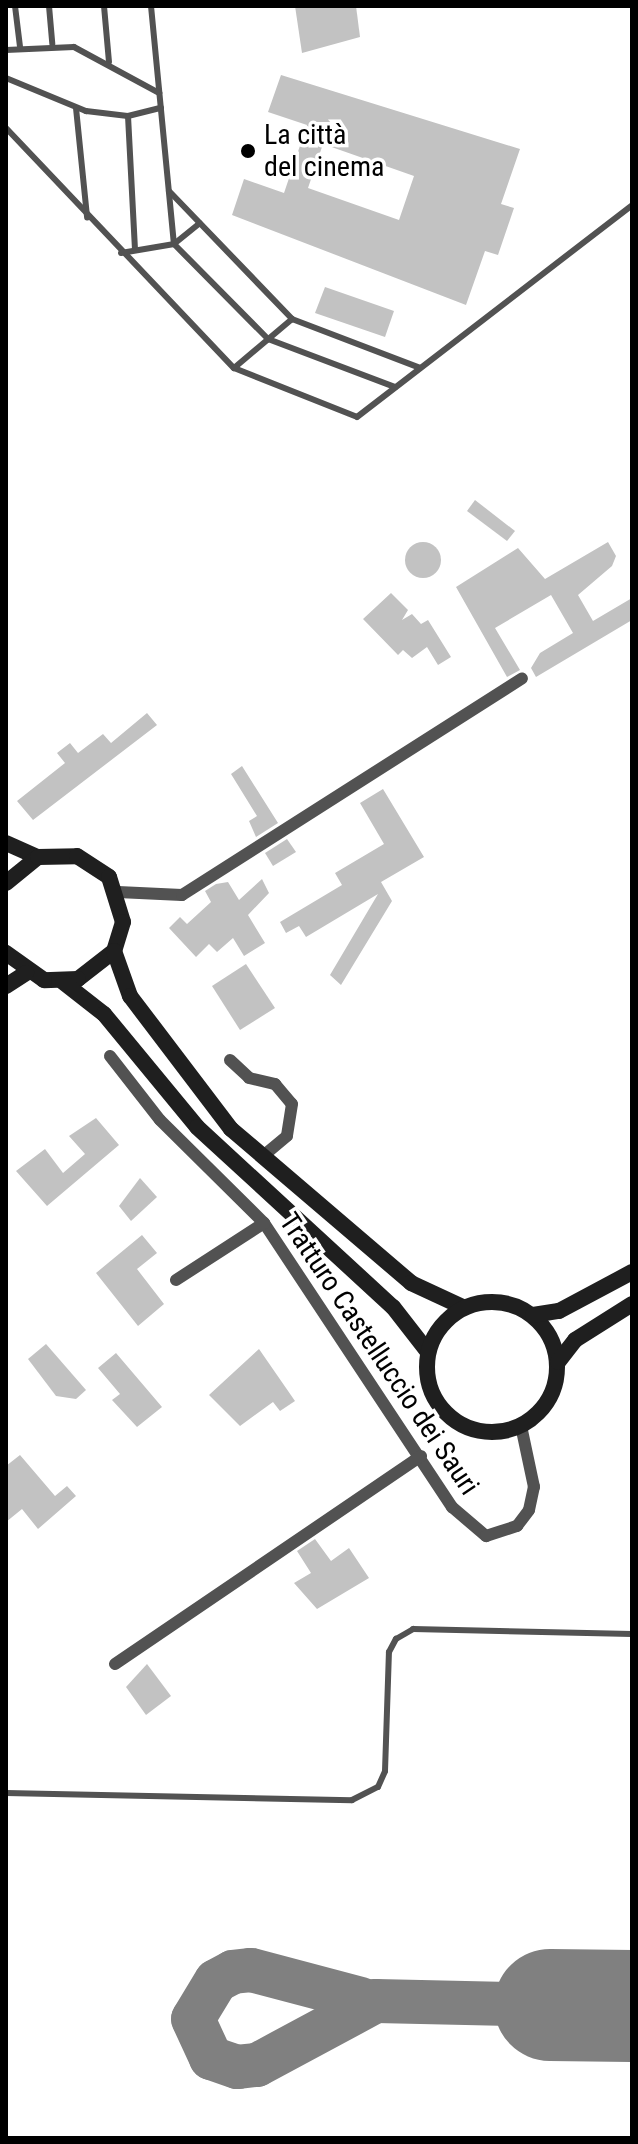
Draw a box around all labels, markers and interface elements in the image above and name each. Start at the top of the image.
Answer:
place label: La città del cinema [264,118,384,184]
marker: La città del cinema [239,142,257,160]
street label: Tratturo Castelluccio dei Sauri [272,1207,486,1501]

